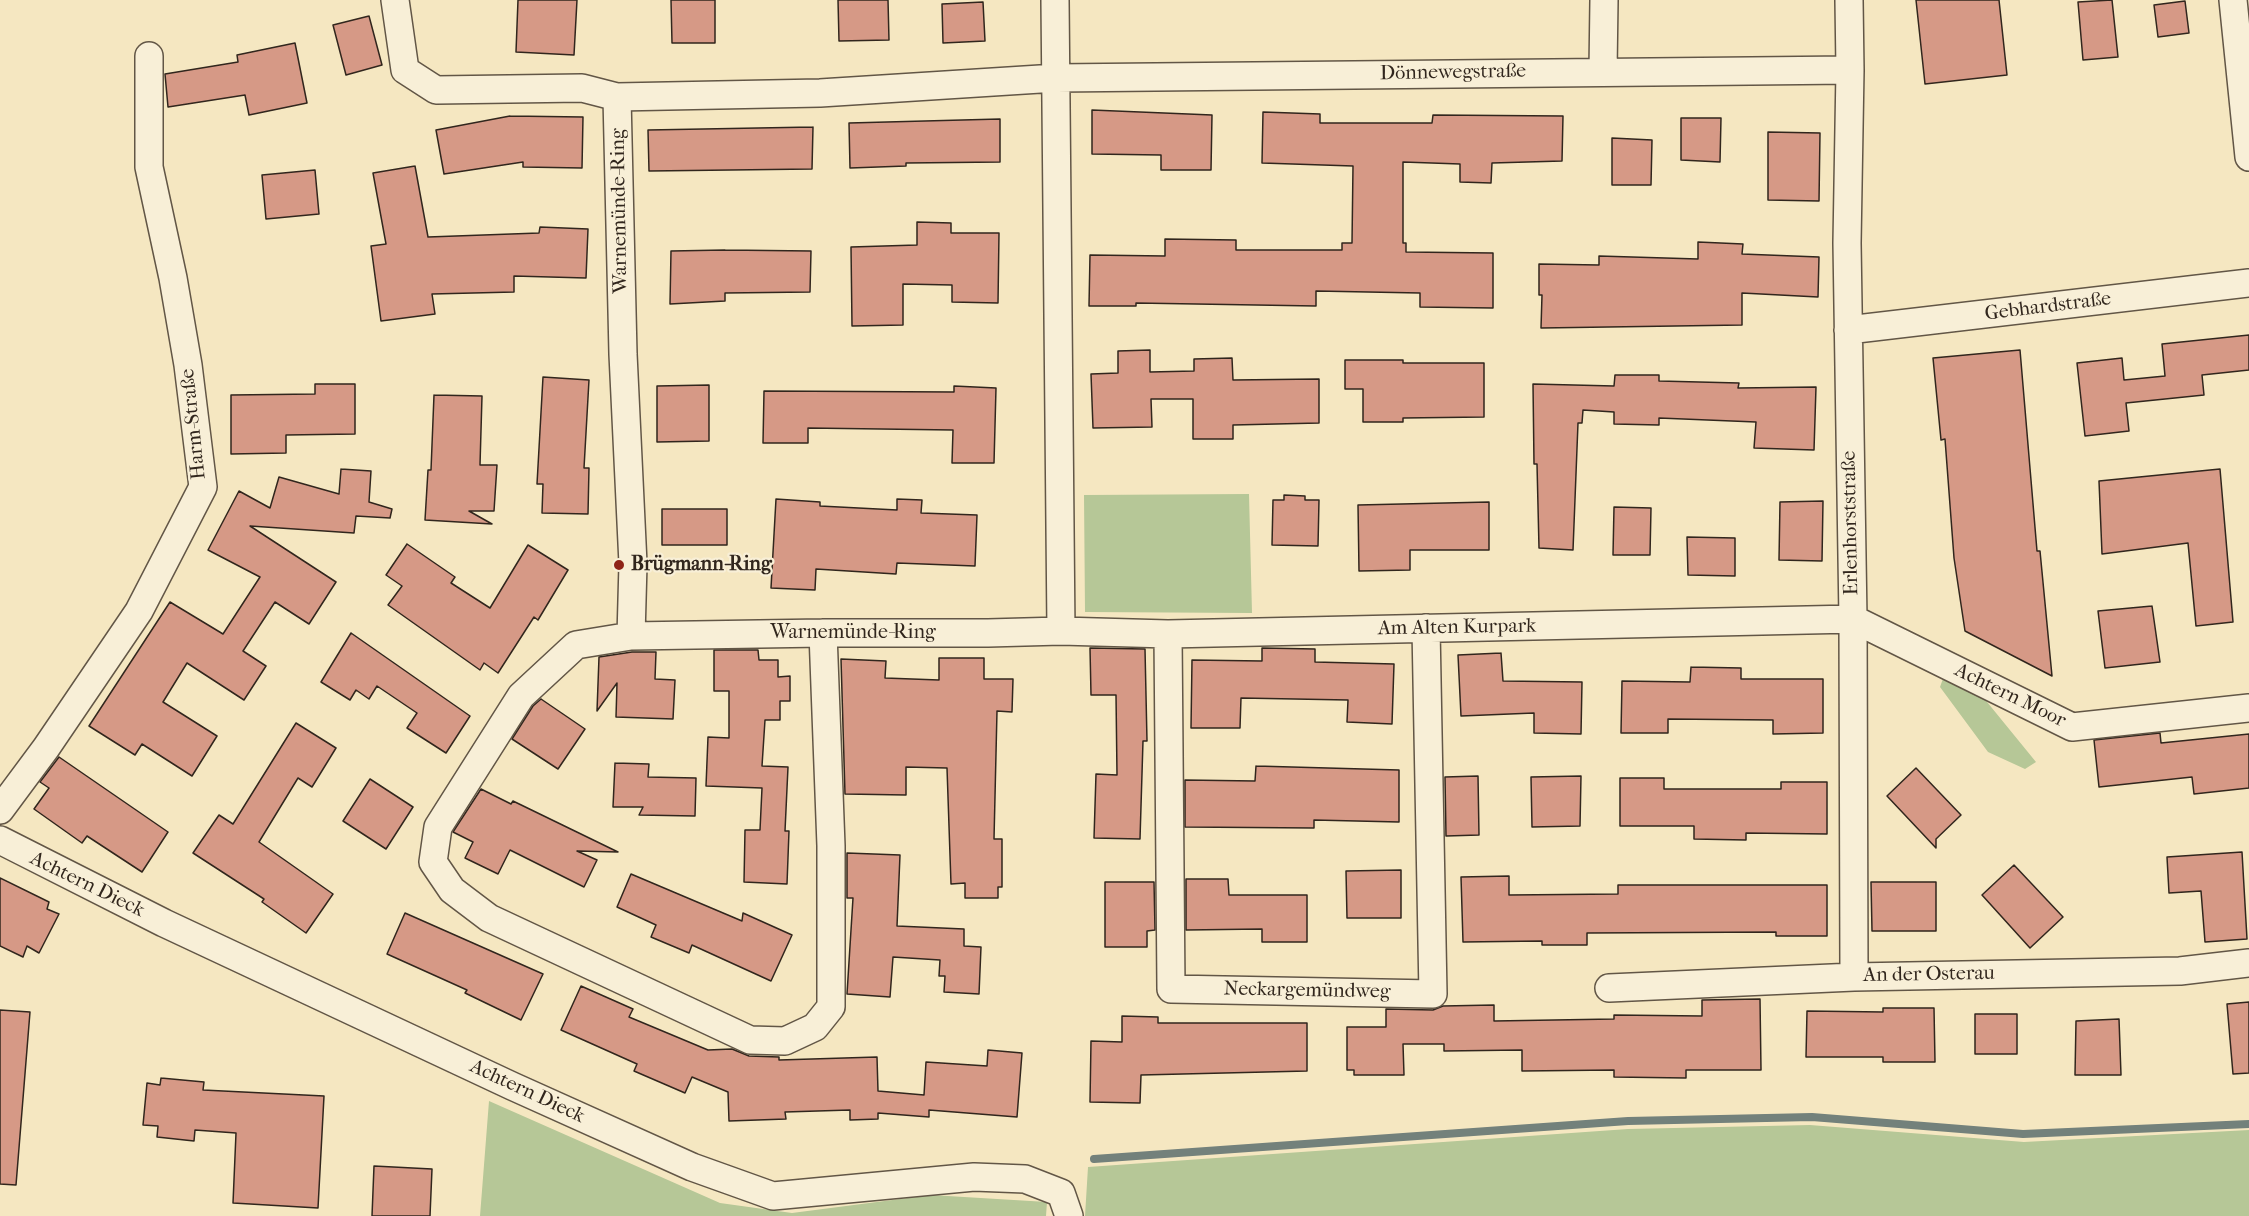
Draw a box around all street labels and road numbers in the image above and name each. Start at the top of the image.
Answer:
street label: Dönnewegstraße [1380,60,1526,86]
street label: Warnemünde-Ring [607,128,633,294]
street label: Gebhardstraße [1983,287,2113,327]
street label: Harm-Straße [176,367,212,481]
street label: Erlenhorststraße [1838,450,1864,596]
street label: Am Alten Kurpark [1378,615,1536,641]
street label: Warnemünde-Ring [770,621,936,645]
street label: Achtern Moor [1950,659,2070,733]
street label: Achtern Dieck [26,847,148,923]
street label: An der Osterau [1863,962,1995,988]
street label: Neckargemündweg [1223,978,1391,1004]
street label: Achtern Dieck [466,1055,588,1129]

